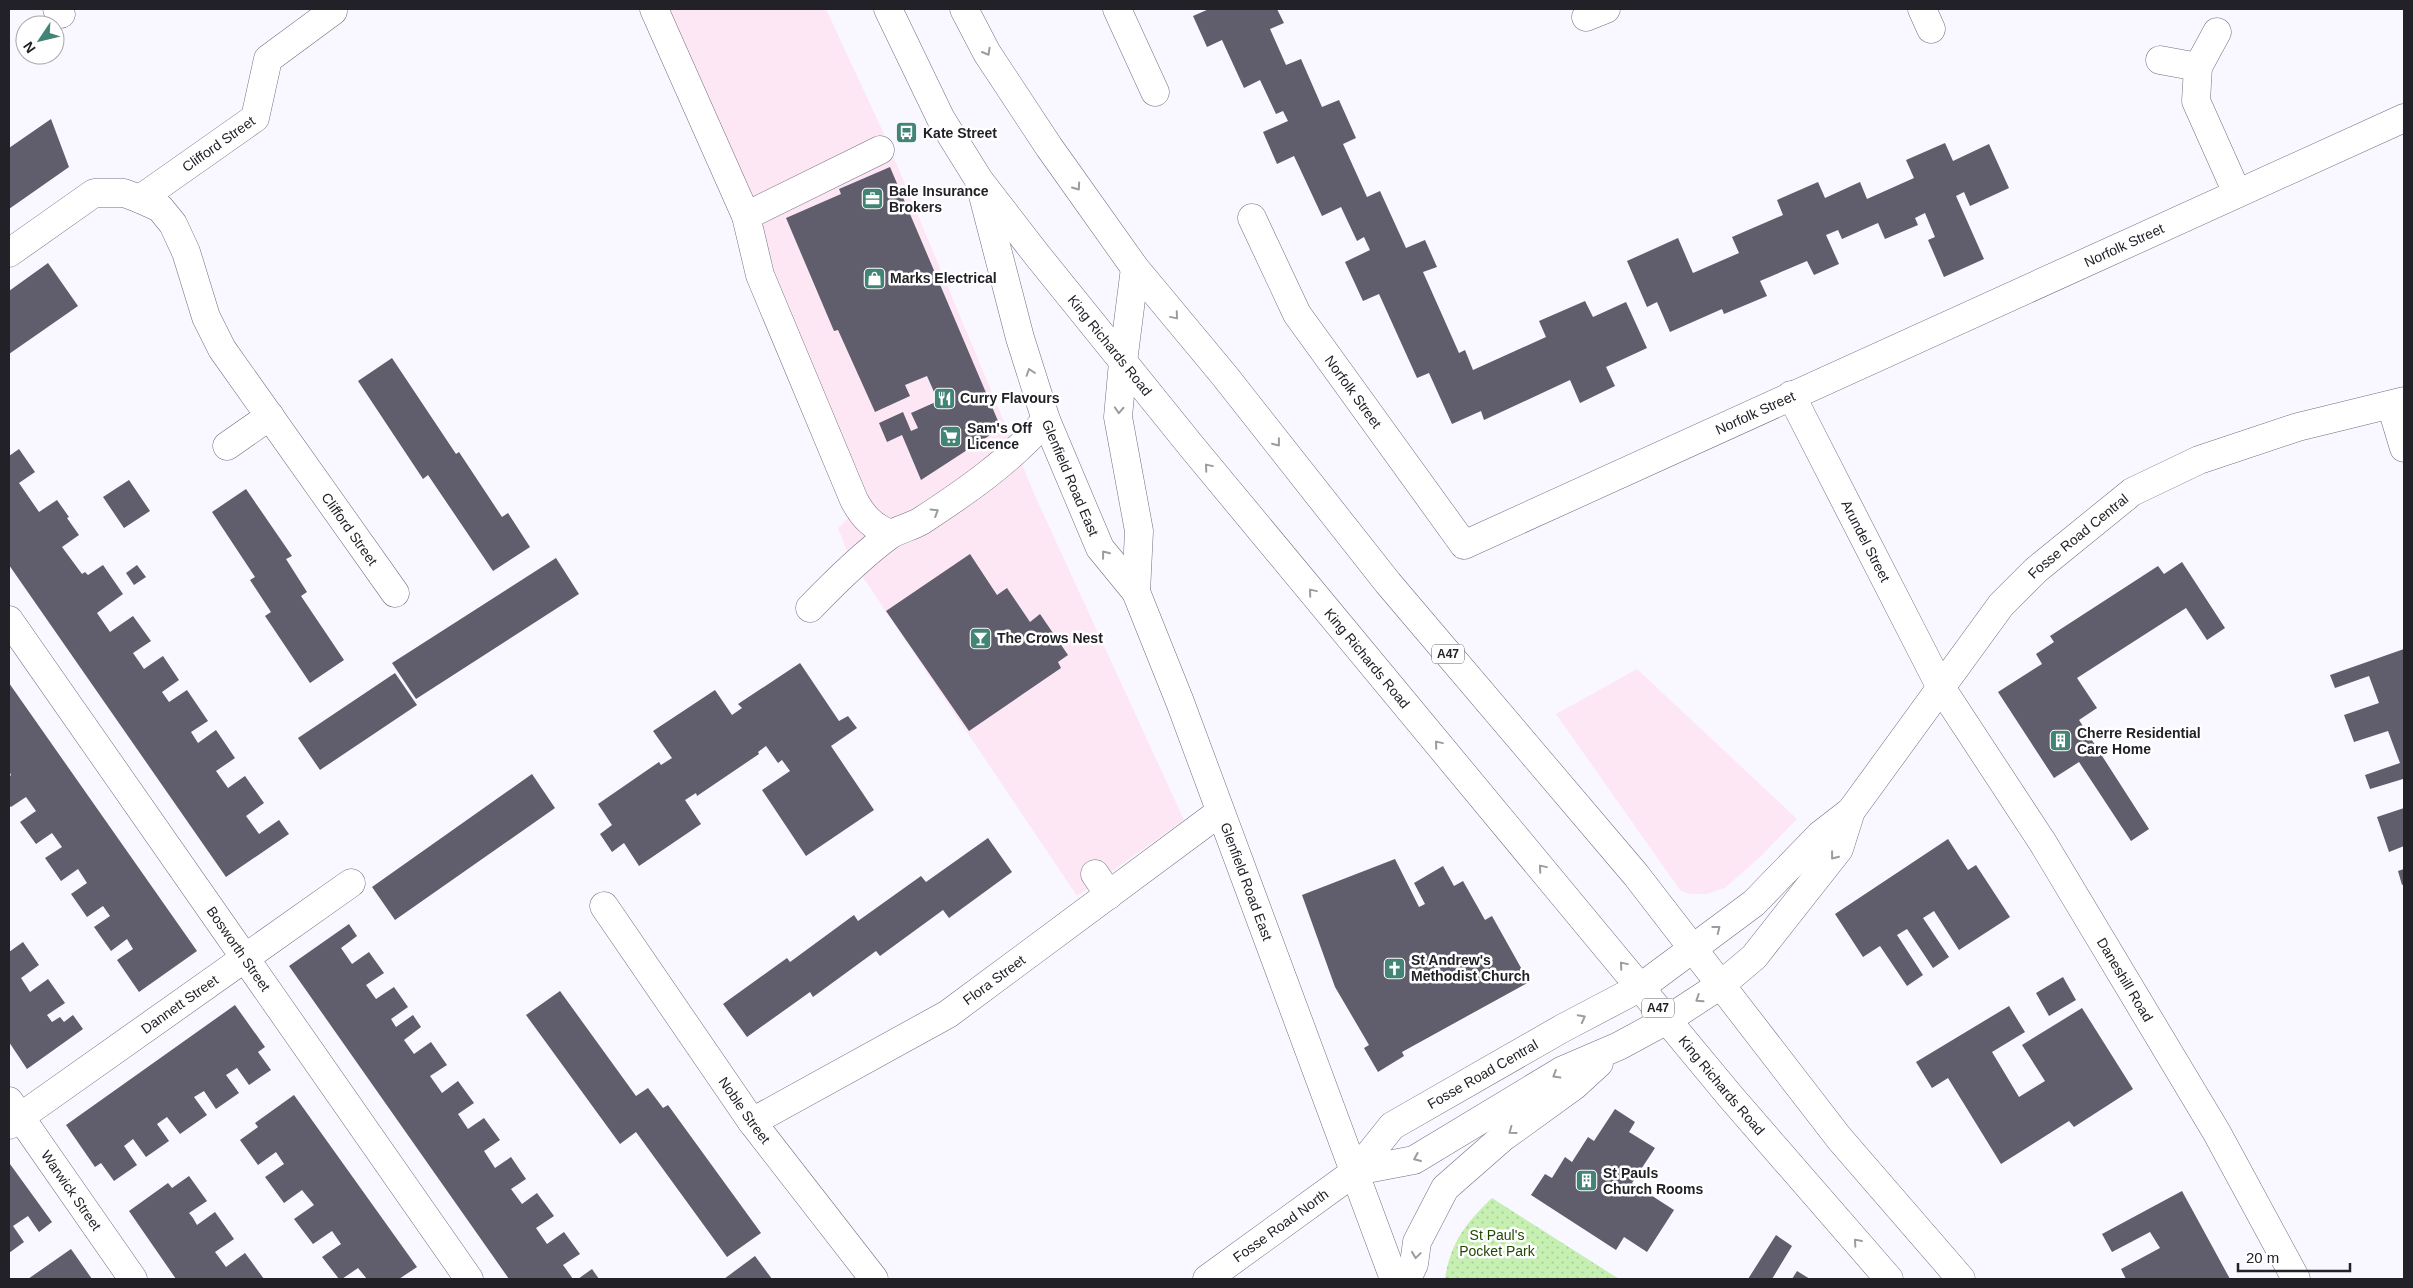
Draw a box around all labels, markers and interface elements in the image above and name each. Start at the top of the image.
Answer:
north arrow [15,15,65,65]
text: N [20,39,39,56]
one-way arrow [981,46,991,55]
street label: Clifford Street [179,113,258,175]
bus stop icon: Kate Street [895,121,919,145]
place label: Kate Street [923,125,997,141]
one-way arrow [1072,181,1080,190]
place label: Bale Insurance Brokers [889,183,989,215]
office icon: Bale Insurance Brokers [861,187,885,211]
street label: Norfolk Street [2082,220,2166,270]
shop icon: Marks Electrical [862,266,886,290]
place label: Marks Electrical [890,270,997,286]
street label: King Richards Road [1065,292,1155,399]
one-way arrow [1170,310,1178,319]
street label: Norfolk Street [1322,352,1385,431]
one-way arrow [1026,368,1036,377]
restaurant icon: Curry Flavours [932,386,956,410]
street label: Norfolk Street [1713,388,1798,438]
place label: Curry Flavours [960,390,1060,406]
one-way arrow [1114,407,1125,415]
street label: Glenfield Road East [1039,417,1102,538]
place label: Sam's Off Licence [967,420,1032,452]
supermarket icon: Sam's Off Licence [939,424,963,448]
one-way arrow [1272,437,1280,446]
one-way arrow [1205,463,1214,472]
street label: Clifford Street [318,490,381,569]
street label: Fosse Road Central [2024,490,2131,582]
street label: Arundel Street [1838,497,1893,585]
one-way arrow [929,509,938,518]
one-way arrow [1103,551,1111,560]
one-way arrow [1309,589,1317,598]
street label: King Richards Road [1321,605,1413,711]
bar icon: The Crows Nest [969,626,993,650]
place label: The Crows Nest [997,630,1103,646]
road number: A47 [1432,644,1464,664]
place label: Cherre Residential Care Home [2077,725,2201,757]
building icon: Cherre Residential Care Home [2049,729,2073,753]
one-way arrow [1435,740,1444,749]
street label: Glenfield Road East [1217,820,1276,943]
one-way arrow [1831,850,1839,859]
one-way arrow [1539,865,1548,874]
street label: Bosworth Street [203,903,274,994]
one-way arrow [1711,926,1720,934]
street label: Daneshill Road [2094,935,2156,1024]
street label: Flora Street [960,952,1028,1008]
place label: St Andrew's Methodist Church [1411,952,1530,984]
church icon: St Andrew's Methodist Church [1383,956,1407,980]
one-way arrow [1619,961,1628,970]
street label: Dannett Street [138,972,221,1037]
one-way arrow [1696,992,1705,1002]
road number: A47 [1642,998,1674,1018]
one-way arrow [1577,1014,1586,1024]
street label: King Richards Road [1675,1032,1768,1138]
street label: Fosse Road Central [1424,1036,1541,1112]
one-way arrow [1553,1068,1562,1078]
street label: Noble Street [716,1074,774,1147]
one-way arrow [1509,1124,1518,1134]
street label: Warwick Street [38,1147,105,1234]
one-way arrow [1413,1152,1422,1162]
place label: St Pauls Church Rooms [1603,1165,1704,1197]
building icon: St Pauls Church Rooms [1575,1169,1599,1193]
street label: Fosse Road North [1230,1186,1331,1265]
park label: St Paul's Pocket Park [1459,1227,1536,1259]
one-way arrow [1854,1239,1863,1248]
scale bar [2238,1240,2350,1272]
text: 20 m [2246,1249,2279,1266]
one-way arrow [1411,1250,1421,1259]

